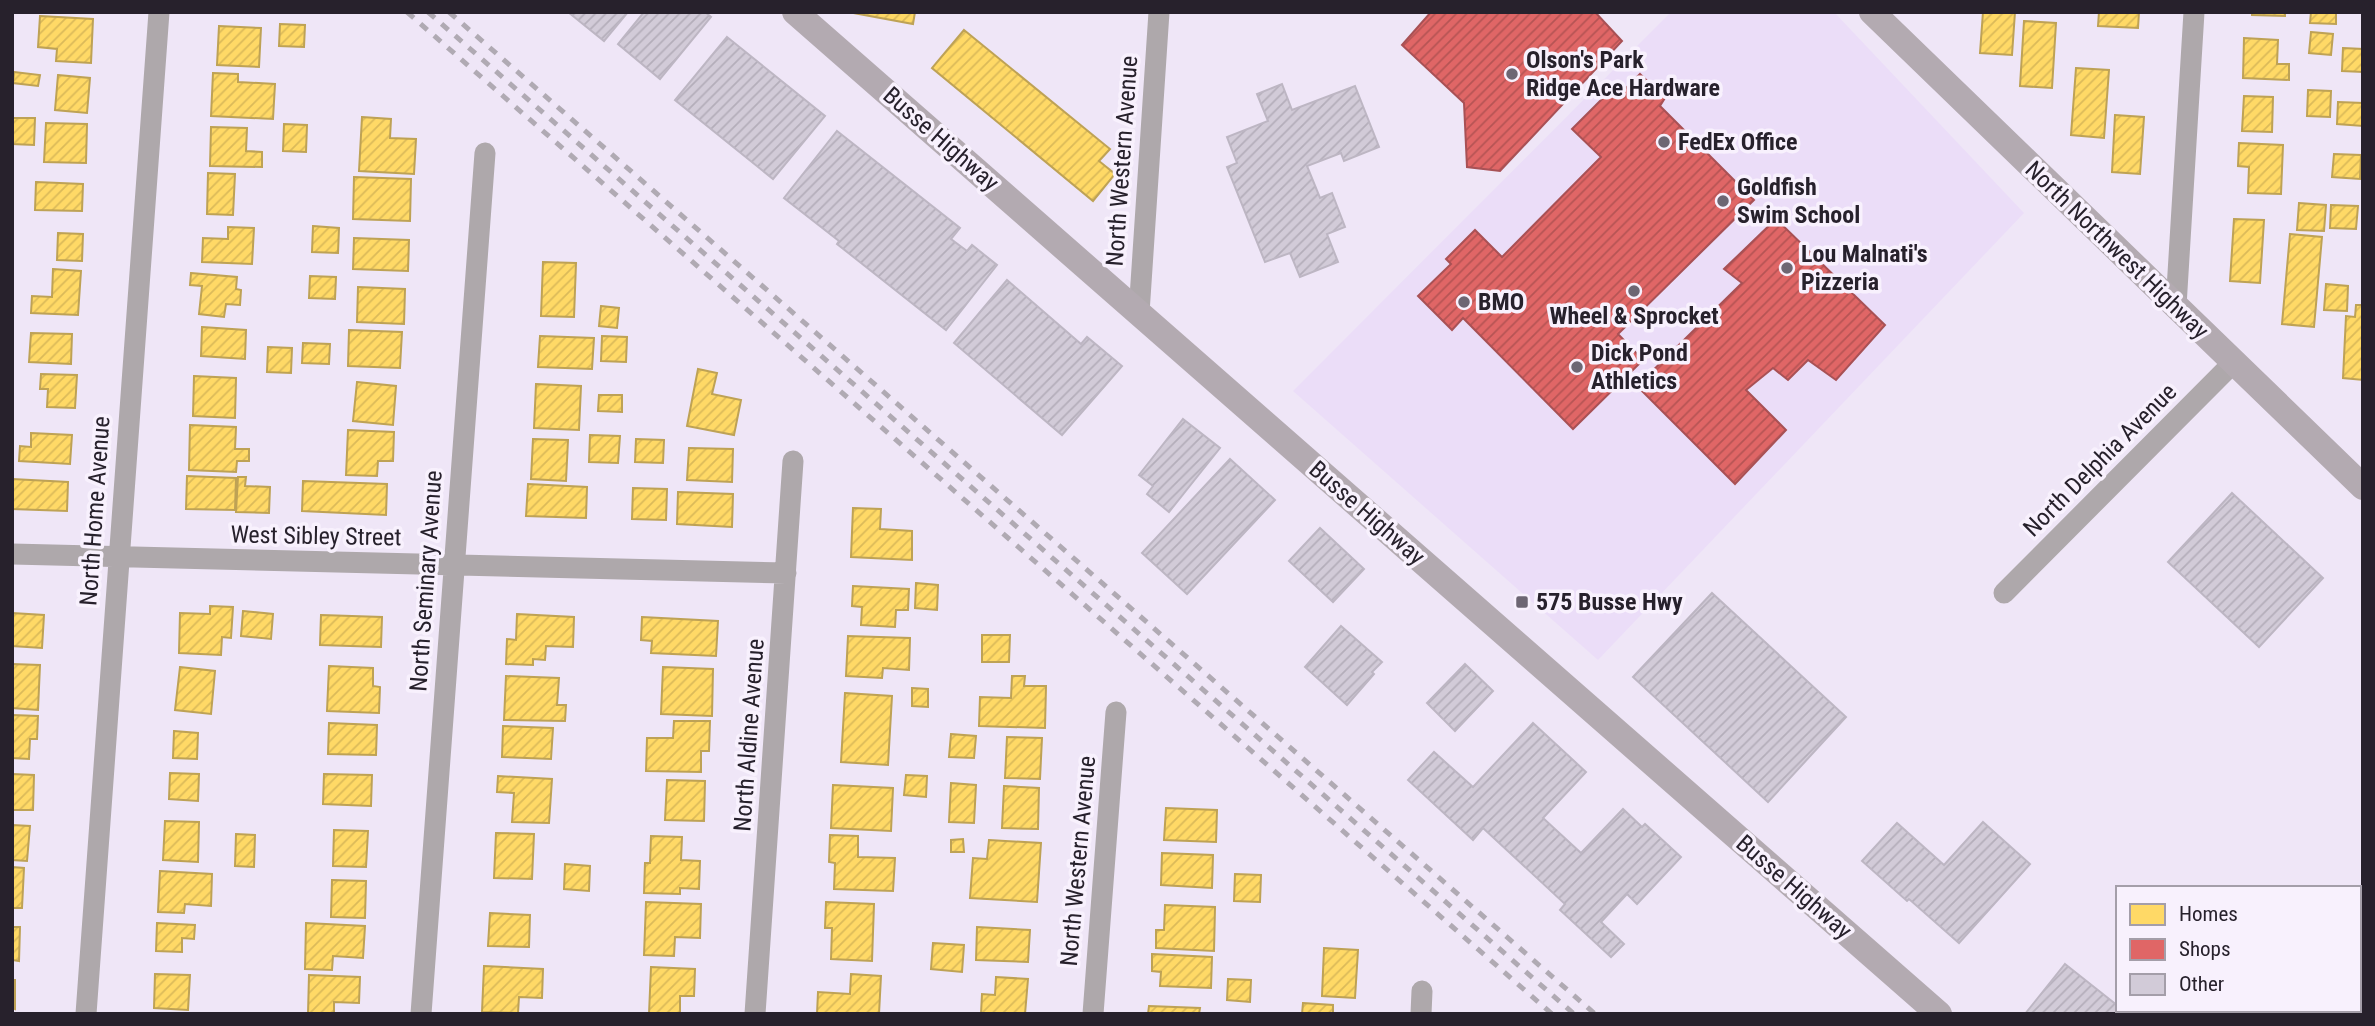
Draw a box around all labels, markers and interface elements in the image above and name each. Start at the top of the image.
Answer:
place label: Olson's Park Ridge Ace Hardware [1526,46,1720,102]
street label: North Western Avenue [1101,55,1143,267]
marker: Olson's Park Ridge Ace Hardware [1504,66,1520,82]
street label: Busse Highway [877,81,1005,197]
place label: FedEx Office [1678,128,1797,156]
marker: FedEx Office [1656,134,1672,150]
street label: North Northwest Highway [2020,155,2214,345]
place label: Goldfish Swim School [1737,173,1860,229]
marker: Goldfish Swim School [1715,193,1731,209]
place label: Lou Malnati's Pizzeria [1801,240,1928,296]
marker: Lou Malnati's Pizzeria [1779,260,1795,276]
marker: Wheel & Sprocket [1626,283,1642,299]
place label: BMO [1478,288,1524,316]
marker: BMO [1456,294,1472,310]
place label: Wheel & Sprocket [1549,302,1719,330]
place label: Dick Pond Athletics [1591,339,1688,395]
marker: Dick Pond Athletics [1569,359,1585,375]
street label: North Delphia Avenue [2018,378,2182,542]
street label: North Home Avenue [74,415,116,607]
street label: Busse Highway [1303,455,1431,571]
street label: North Seminary Avenue [404,470,448,692]
street label: West Sibley Street [230,521,402,551]
place label: 575 Busse Hwy [1536,588,1683,616]
marker: 575 Busse Hwy [1514,594,1530,610]
street label: North Aldine Avenue [728,638,770,832]
street label: North Western Avenue [1055,755,1101,967]
street label: Busse Highway [1730,829,1858,945]
legend [2116,886,2361,1012]
text: Homes [2179,902,2238,926]
text: Shops [2179,937,2231,961]
text: Other [2179,972,2224,996]

